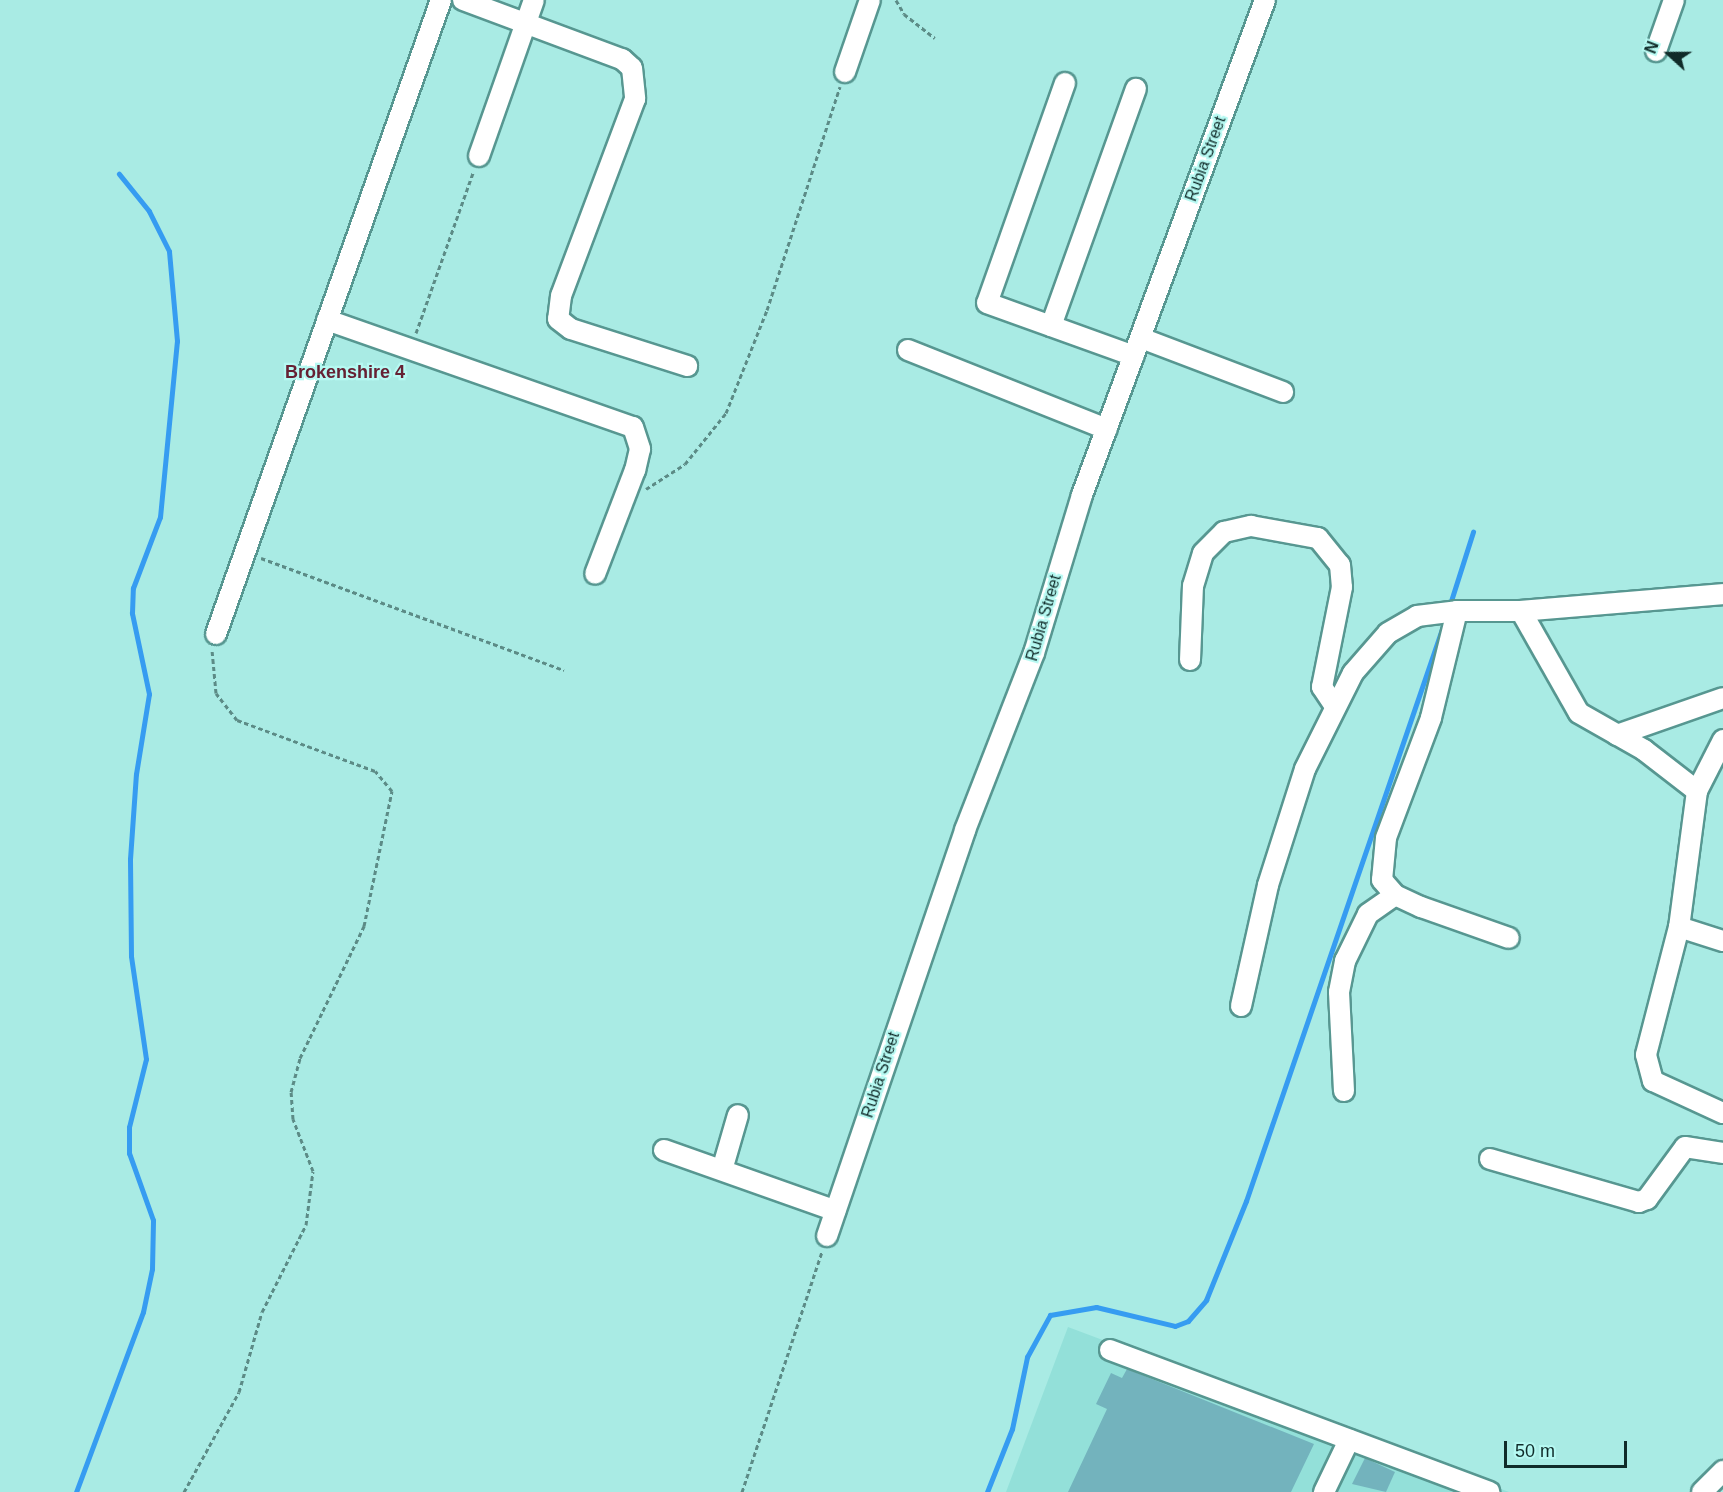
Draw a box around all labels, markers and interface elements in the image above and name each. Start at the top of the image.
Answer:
north arrow [1639,24,1699,84]
text: N [1642,39,1662,56]
street label: Rubia Street [1182,114,1230,204]
district label: Brokenshire 4 [285,361,405,383]
street label: Rubia Street [1023,573,1065,663]
street label: Rubia Street [858,1030,904,1120]
scale bar [1507,1429,1630,1467]
text: 50 m [1515,1441,1555,1461]

